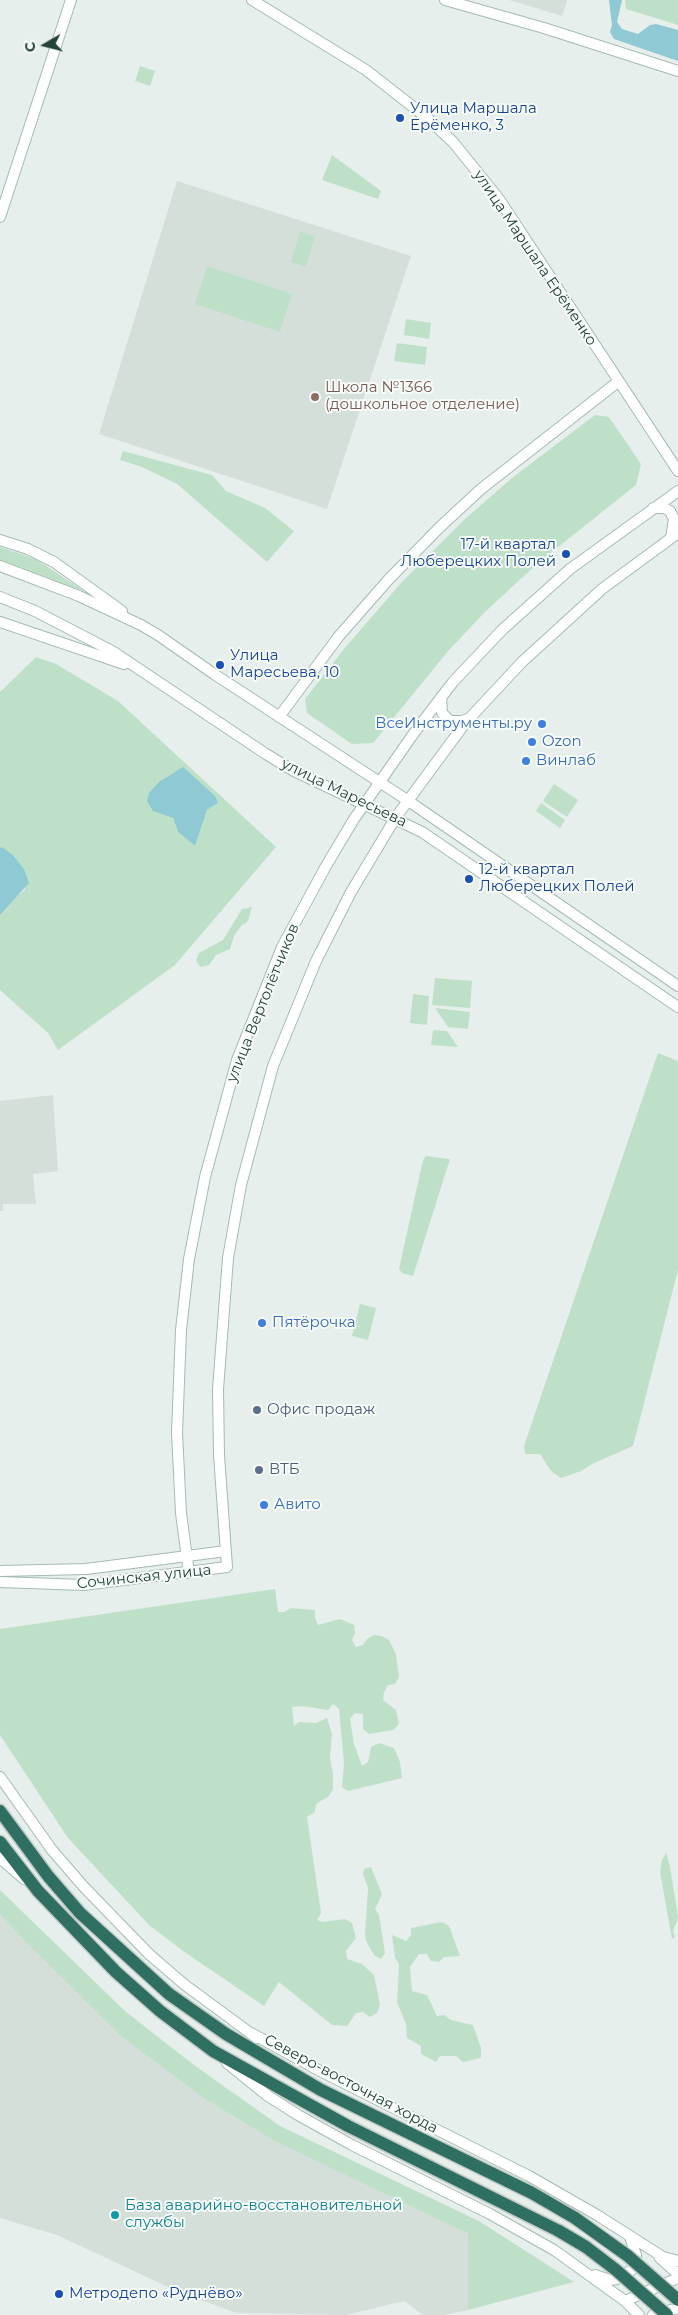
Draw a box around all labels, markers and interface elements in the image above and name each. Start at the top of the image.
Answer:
north arrow [20,20,70,70]
text: С [21,41,40,53]
place label: Улица Маршала Ерёменко, 3 [410,100,537,135]
marker: Улица Маршала Ерёменко, 3 [394,112,406,124]
street label: улица Маршала Ерёменко [469,167,601,349]
place label: Школа №1366 (дошкольное отделение) [325,379,520,414]
marker: Школа №1366 (дошкольное отделение) [309,391,321,403]
place label: 17-й квартал Люберецких Полей [400,536,556,571]
marker: 17-й квартал Люберецких Полей [560,548,572,560]
place label: Улица Маресьева, 10 [230,647,339,682]
marker: Улица Маресьева, 10 [214,659,226,671]
place label: ВсеИнструменты.ру [375,715,532,733]
marker: ВсеИнструменты.ру [536,718,548,730]
place label: Ozon [542,733,582,751]
marker: Ozon [526,736,538,748]
place label: Винлаб [536,752,596,770]
street label: улица Маресьева [278,755,410,831]
marker: Винлаб [520,755,532,767]
place label: 12-й квартал Люберецких Полей [479,861,635,896]
marker: 12-й квартал Люберецких Полей [463,873,475,885]
street label: улица Вертолётчиков [223,921,303,1085]
place label: Пятёрочка [272,1314,356,1332]
marker: Пятёрочка [256,1317,268,1329]
place label: Офис продаж [267,1401,375,1419]
marker: Офис продаж [251,1404,263,1416]
place label: ВТБ [269,1461,300,1479]
marker: ВТБ [253,1464,265,1476]
place label: Авито [274,1496,321,1514]
marker: Авито [258,1499,270,1511]
street label: Сочинская улица [76,1561,212,1593]
street label: Северо-восточная хорда [261,2031,441,2137]
place label: База аварийно-восстановительной службы [125,2197,402,2232]
marker: База аварийно-восстановительной службы [109,2209,121,2221]
place label: Метродепо «Руднёво» [69,2285,243,2303]
marker: Метродепо «Руднёво» [53,2288,65,2300]

